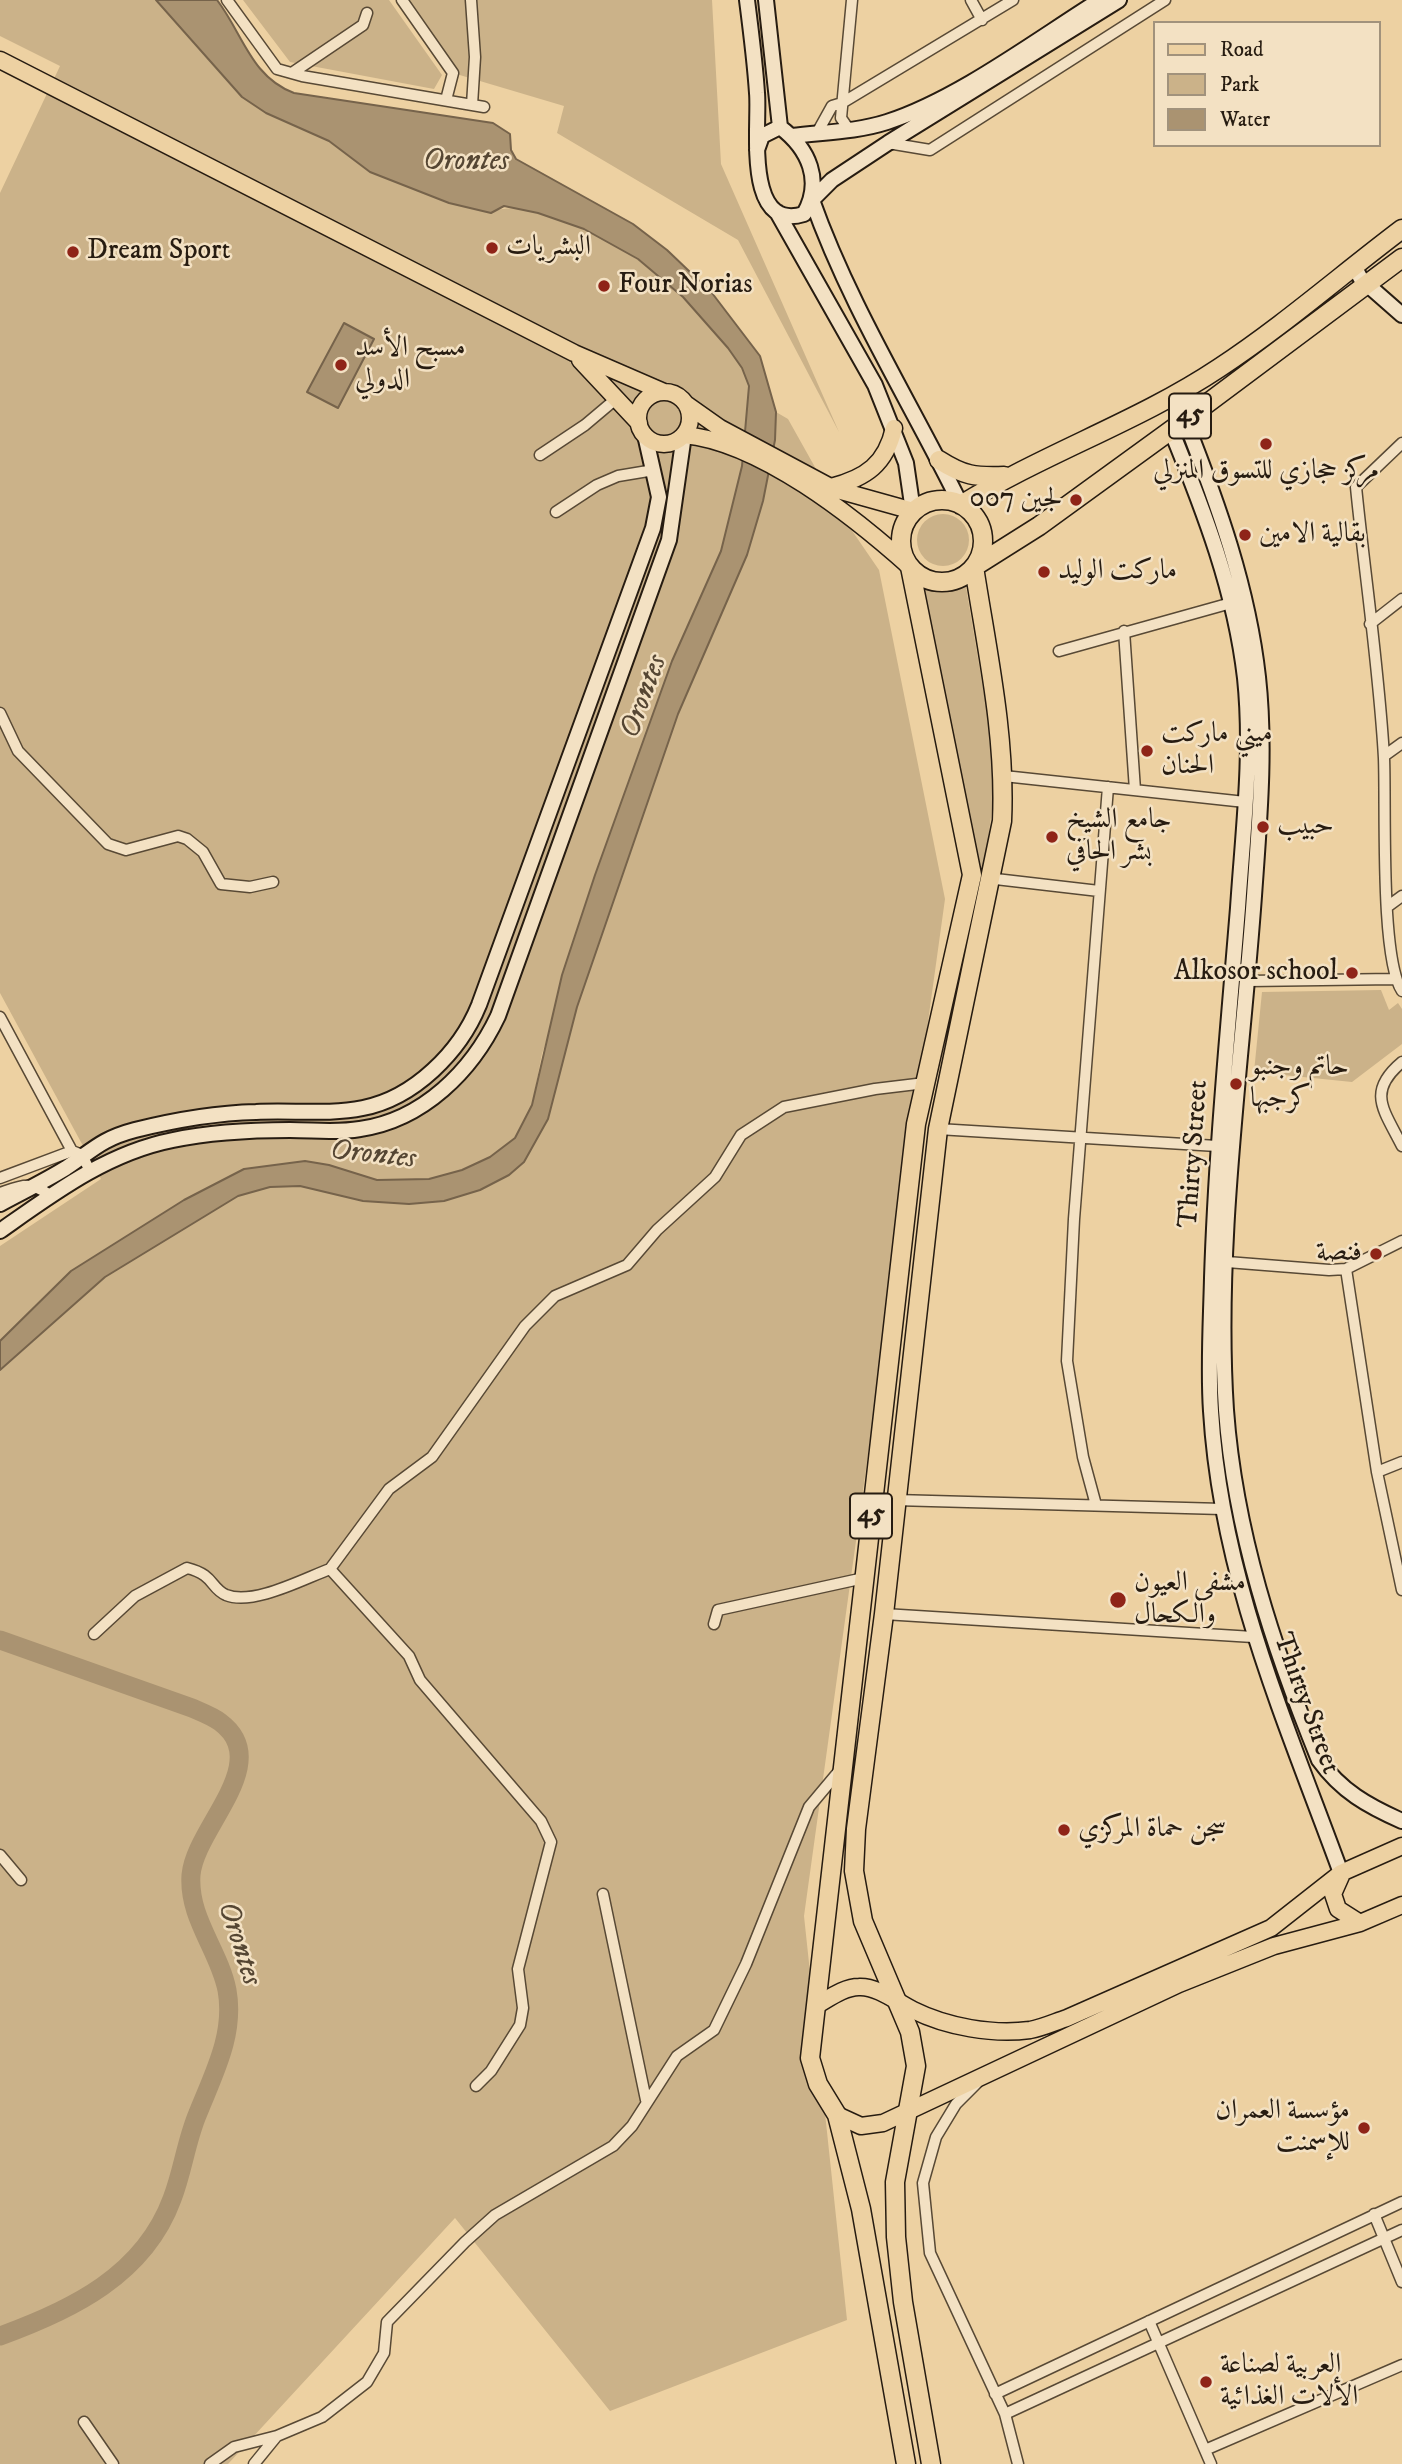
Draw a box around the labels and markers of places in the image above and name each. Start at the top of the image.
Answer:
place label: البشريات [506,231,591,265]
place label: Dream Sport [87,235,230,269]
marker: البشريات [484,240,500,256]
marker: Dream Sport [65,244,81,260]
place label: Four Norias [618,269,753,303]
marker: Four Norias [596,278,612,294]
place label: مسبح الأسد الدولي [355,332,466,398]
marker: مسبح الأسد الدولي [333,357,349,373]
marker: مركز حجازي للتسوق المنزلي [1258,436,1274,452]
place label: مركز حجازي للتسوق المنزلي [1153,455,1379,489]
place label: لجين 007 [970,483,1062,517]
marker: لجين 007 [1068,492,1084,508]
place label: بقالية الامين [1259,518,1366,552]
marker: بقالية الامين [1237,527,1253,543]
place label: ماركت الوليد [1058,555,1177,589]
marker: ماركت الوليد [1036,564,1052,580]
place label: ميني ماركت الحنان [1161,718,1273,784]
marker: ميني ماركت الحنان [1139,743,1155,759]
place label: جامع الشيخ بشر الحافي [1066,804,1172,870]
place label: حبيب [1277,810,1334,844]
marker: حبيب [1255,819,1271,835]
marker: جامع الشيخ بشر الحافي [1044,829,1060,845]
place label: Alkosor school [1174,956,1338,990]
marker: Alkosor school [1344,965,1360,981]
place label: حاتم وجنبو كرجبها [1250,1051,1349,1117]
marker: حاتم وجنبو كرجبها [1228,1076,1244,1092]
place label: فنصة [1316,1237,1362,1271]
marker: فنصة [1368,1246,1384,1262]
place label: مشفى العيون والكحال [1134,1567,1246,1633]
marker: مشفى العيون والكحال [1108,1590,1128,1610]
place label: سجن حماة المركزي [1078,1813,1226,1847]
marker: سجن حماة المركزي [1056,1822,1072,1838]
place label: مؤسسة العمران للإسمنت [1215,2095,1350,2161]
marker: مؤسسة العمران للإسمنت [1356,2120,1372,2136]
place label: العربية لصناعة الألات الغذائية [1220,2349,1358,2415]
marker: العربية لصناعة الألات الغذائية [1198,2374,1214,2390]

